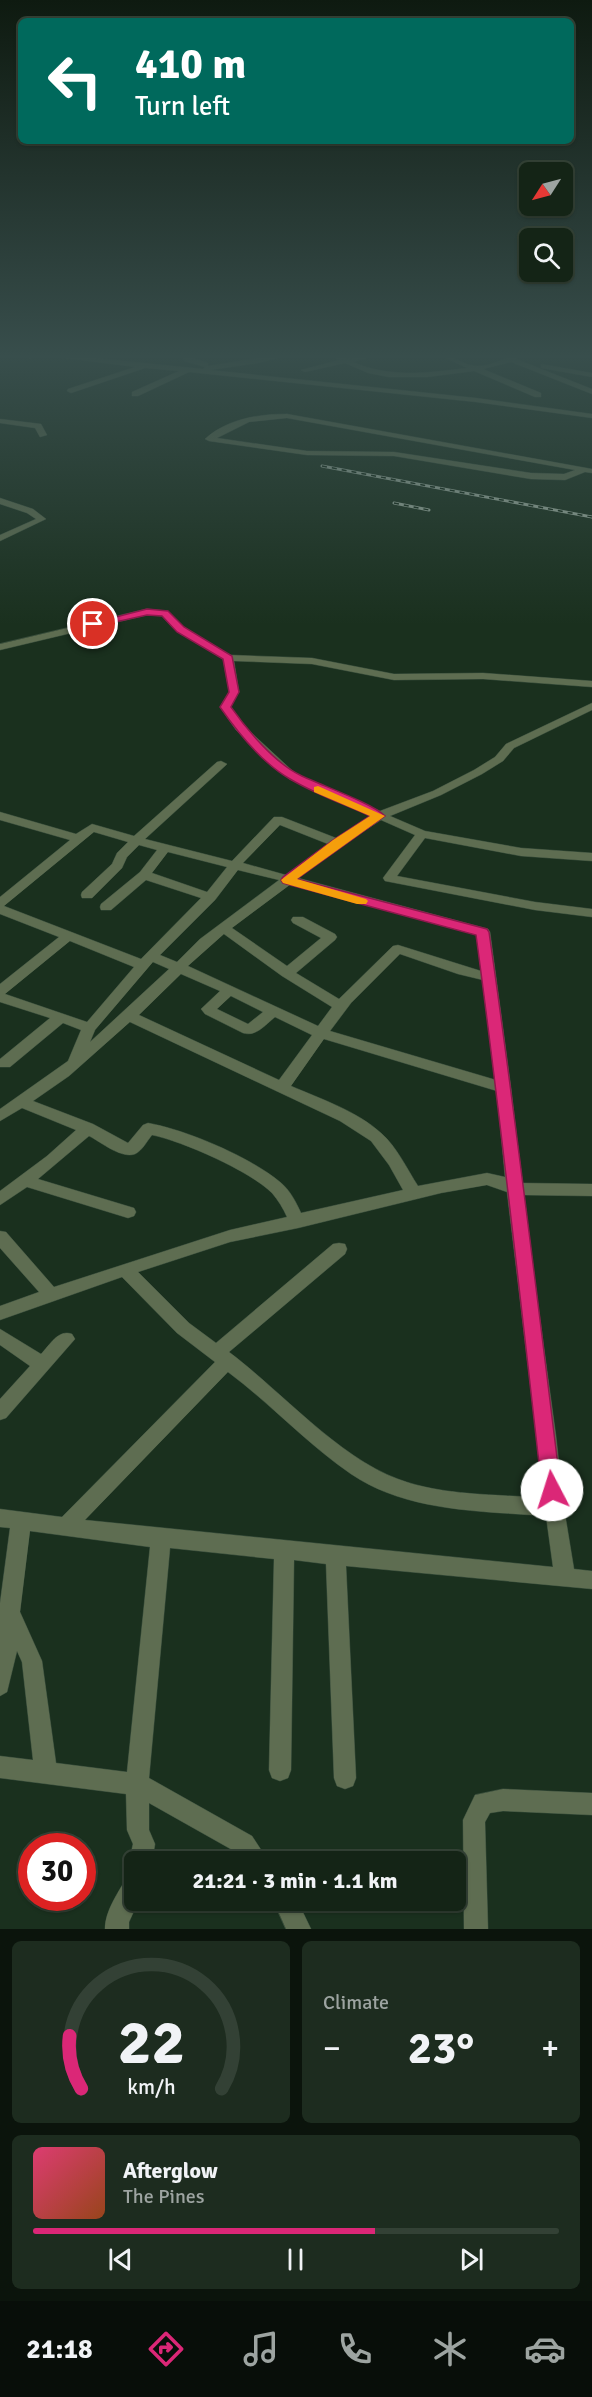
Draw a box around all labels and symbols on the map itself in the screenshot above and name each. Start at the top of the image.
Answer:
north arrow [519,162,573,216]
pin [67,598,118,649]
position arrow [520,1458,584,1522]
speed limit sign: 30 [18,1833,96,1911]

